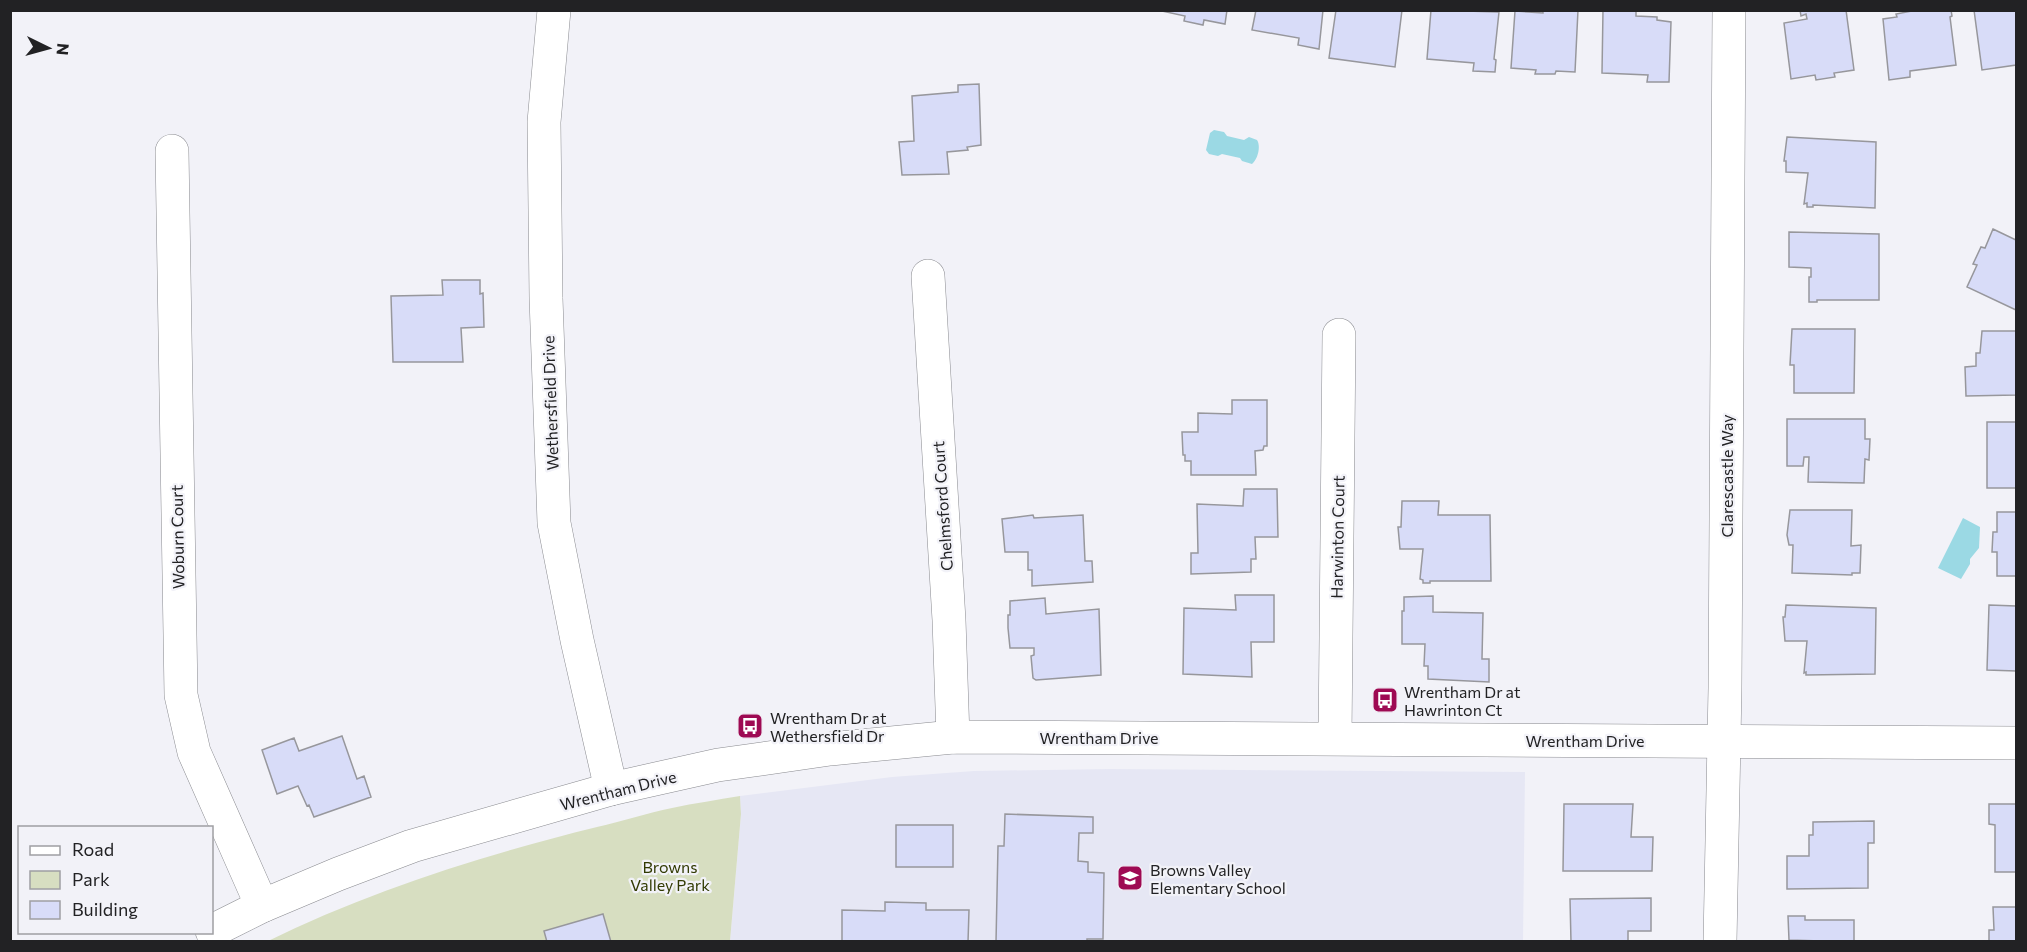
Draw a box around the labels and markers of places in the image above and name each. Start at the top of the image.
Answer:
place label: Wrentham Dr at Hawrinton Ct [1404,682,1521,719]
bus stop icon: Wrentham Dr at Hawrinton Ct [1370,685,1400,715]
place label: Wrentham Dr at Wethersfield Dr [770,708,887,745]
bus stop icon: Wrentham Dr at Wethersfield Dr [735,711,765,741]
place label: Browns Valley Elementary School [1150,860,1286,897]
school or university icon: Browns Valley Elementary School [1115,863,1145,893]

